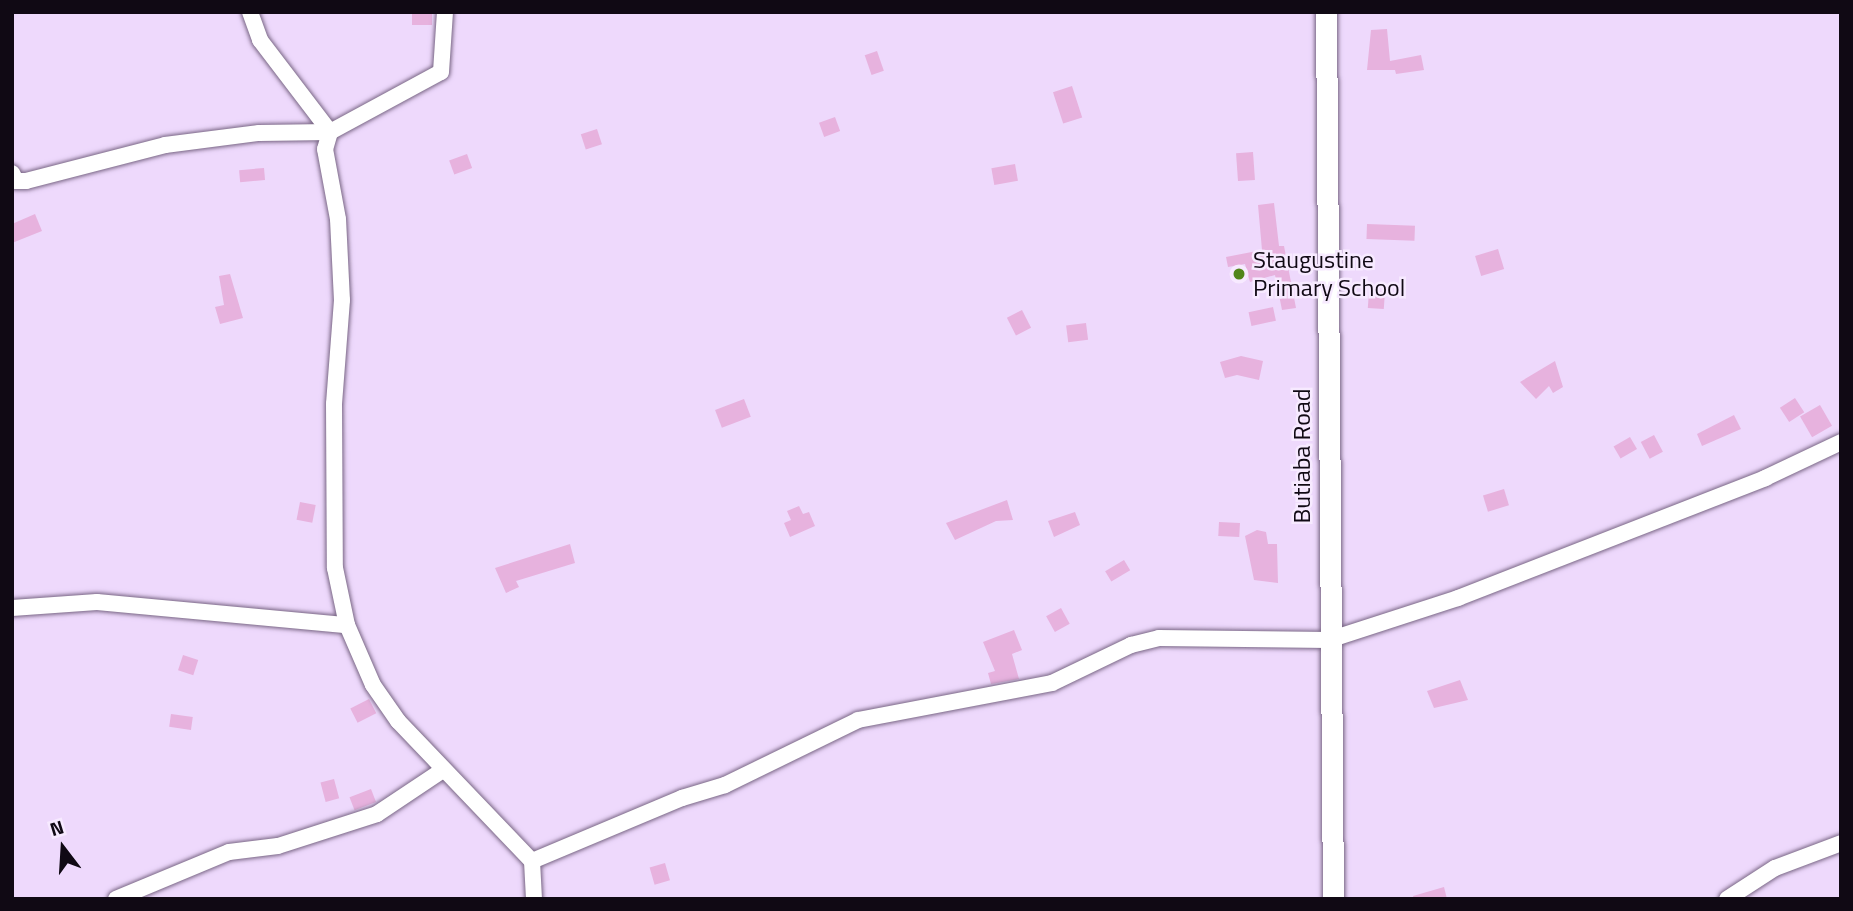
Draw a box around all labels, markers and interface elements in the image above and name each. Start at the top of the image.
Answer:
place label: Staugustine Primary School [1253,246,1405,302]
marker: Staugustine Primary School [1231,266,1247,282]
street label: Butiaba Road [1288,388,1316,524]
text: N [46,812,67,843]
north arrow [28,813,98,883]

